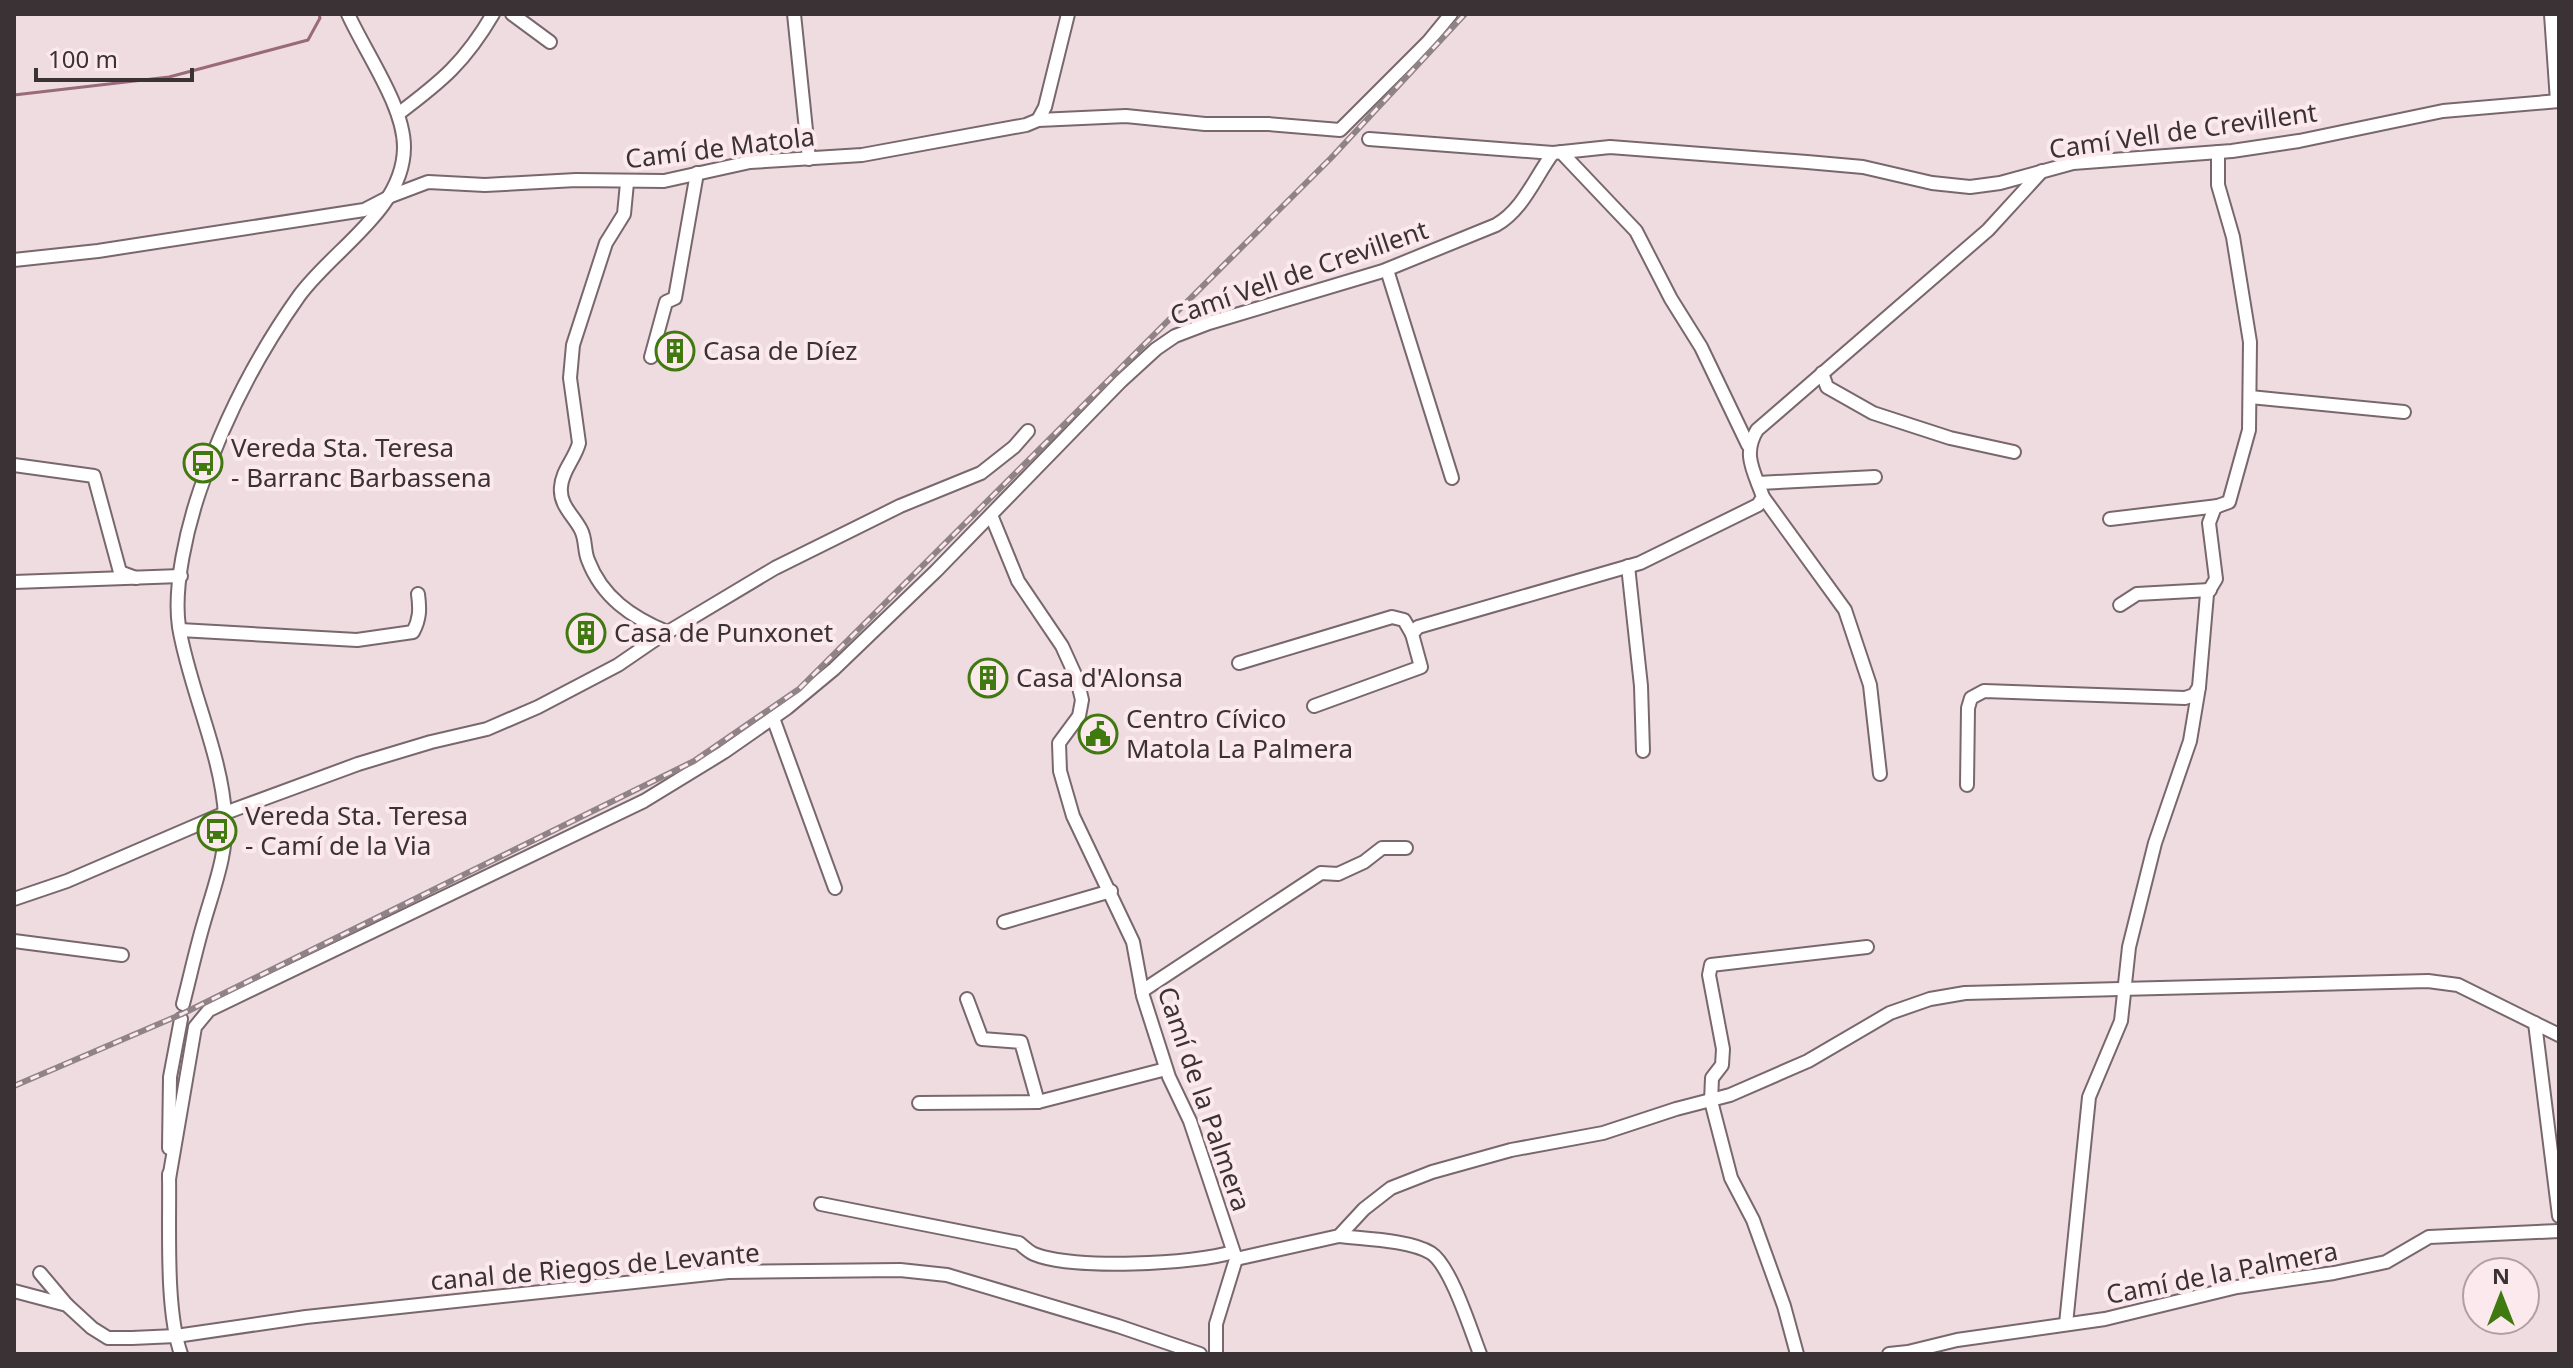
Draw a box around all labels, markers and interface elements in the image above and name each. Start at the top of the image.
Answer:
scale bar [36,32,192,82]
text: 100 m [48,42,118,75]
street label: Camí Vell de Crevillent [2046,93,2319,167]
street label: Camí de Matola [623,118,817,176]
street label: Camí Vell de Crevillent [1165,211,1432,333]
building icon: Casa de Díez [654,330,696,372]
place label: Casa de Díez [703,332,858,368]
place label: Vereda Sta. Teresa - Barranc Barbassena [231,429,492,495]
bus stop icon: Vereda Sta. Teresa - Barranc Barbassena [182,442,224,484]
building icon: Casa de Punxonet [565,612,607,654]
place label: Casa de Punxonet [614,614,833,650]
building icon: Casa d'Alonsa [967,657,1009,699]
place label: Casa d'Alonsa [1016,659,1183,695]
place label: Centro Cívico Matola La Palmera [1126,700,1353,766]
public building icon: Centro Cívico Matola La Palmera [1077,713,1119,755]
place label: Vereda Sta. Teresa - Camí de la Via [245,797,468,863]
bus stop icon: Vereda Sta. Teresa - Camí de la Via [196,810,238,852]
street label: Camí de la Palmera [1150,982,1260,1216]
street label: Camí de la Palmera [2103,1232,2341,1312]
street label: canal de Riegos de Levante [429,1234,761,1298]
north arrow [2461,1256,2541,1336]
text: N [2492,1260,2510,1290]

